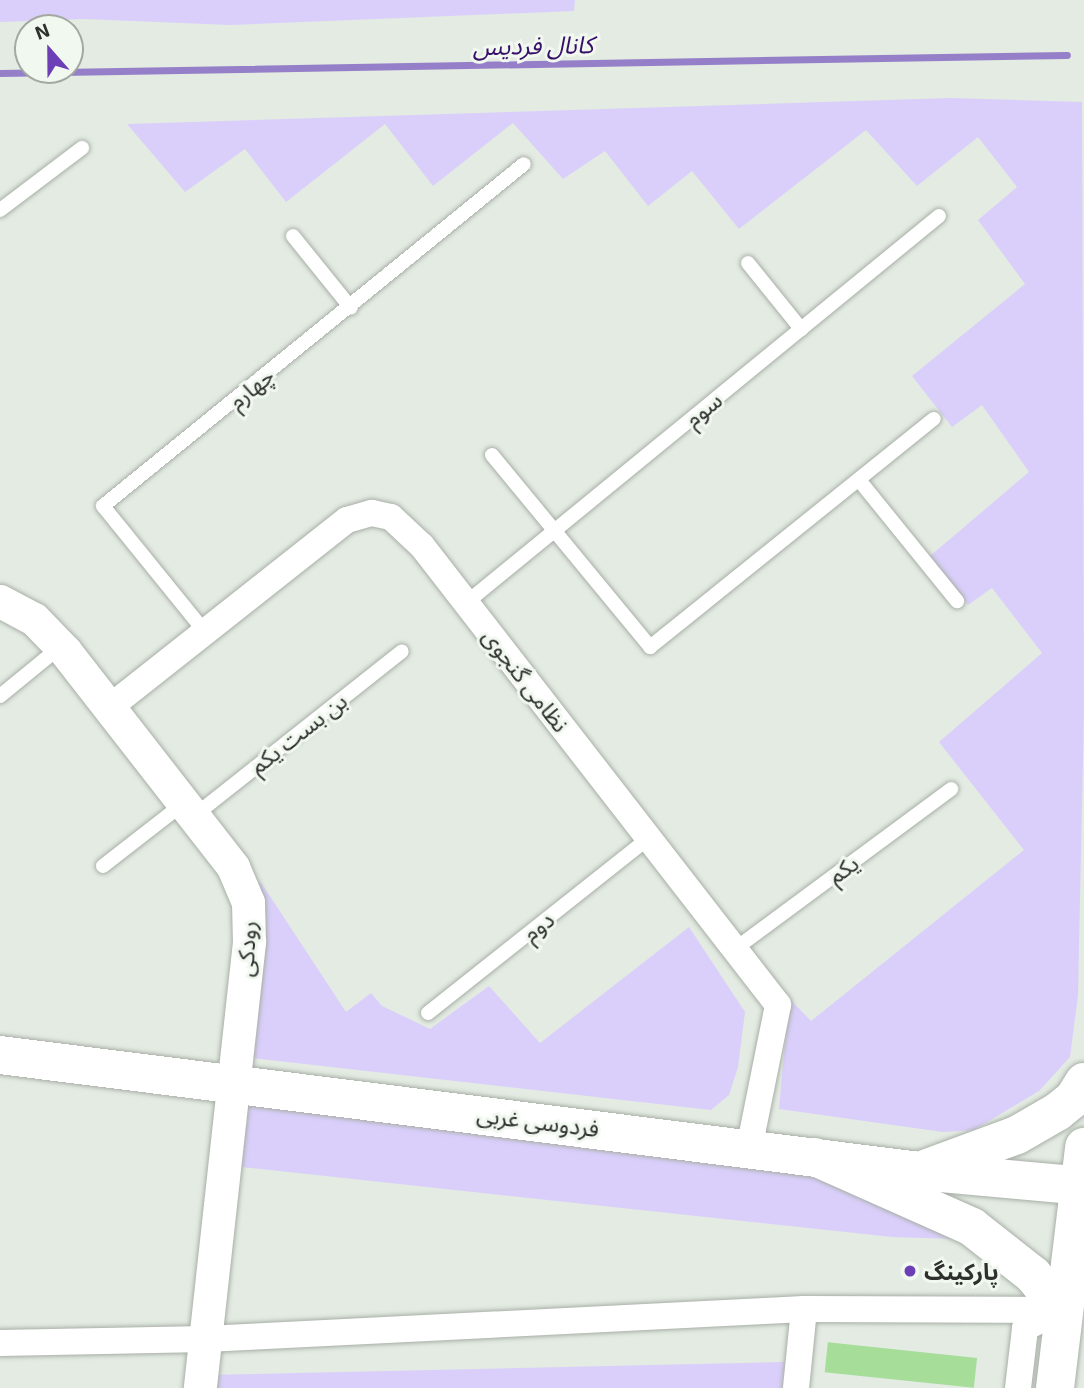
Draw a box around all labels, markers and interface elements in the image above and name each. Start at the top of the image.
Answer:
north arrow [14,14,84,84]
text: N [31,18,53,44]
water label: کانال فردیس [472,30,594,60]
street label: چهارم [223,361,279,415]
street label: سوم [679,386,727,432]
street label: نظامی گنجوی [477,623,575,737]
street label: بن بست یکم [244,687,352,779]
street label: یکم [822,849,864,889]
street label: دوم [517,905,559,947]
street label: رودکی [231,920,261,978]
street label: فردوسی غربی [475,1100,601,1142]
place label: پارکینگ [924,1257,999,1285]
marker: پارکینگ [902,1263,918,1279]

